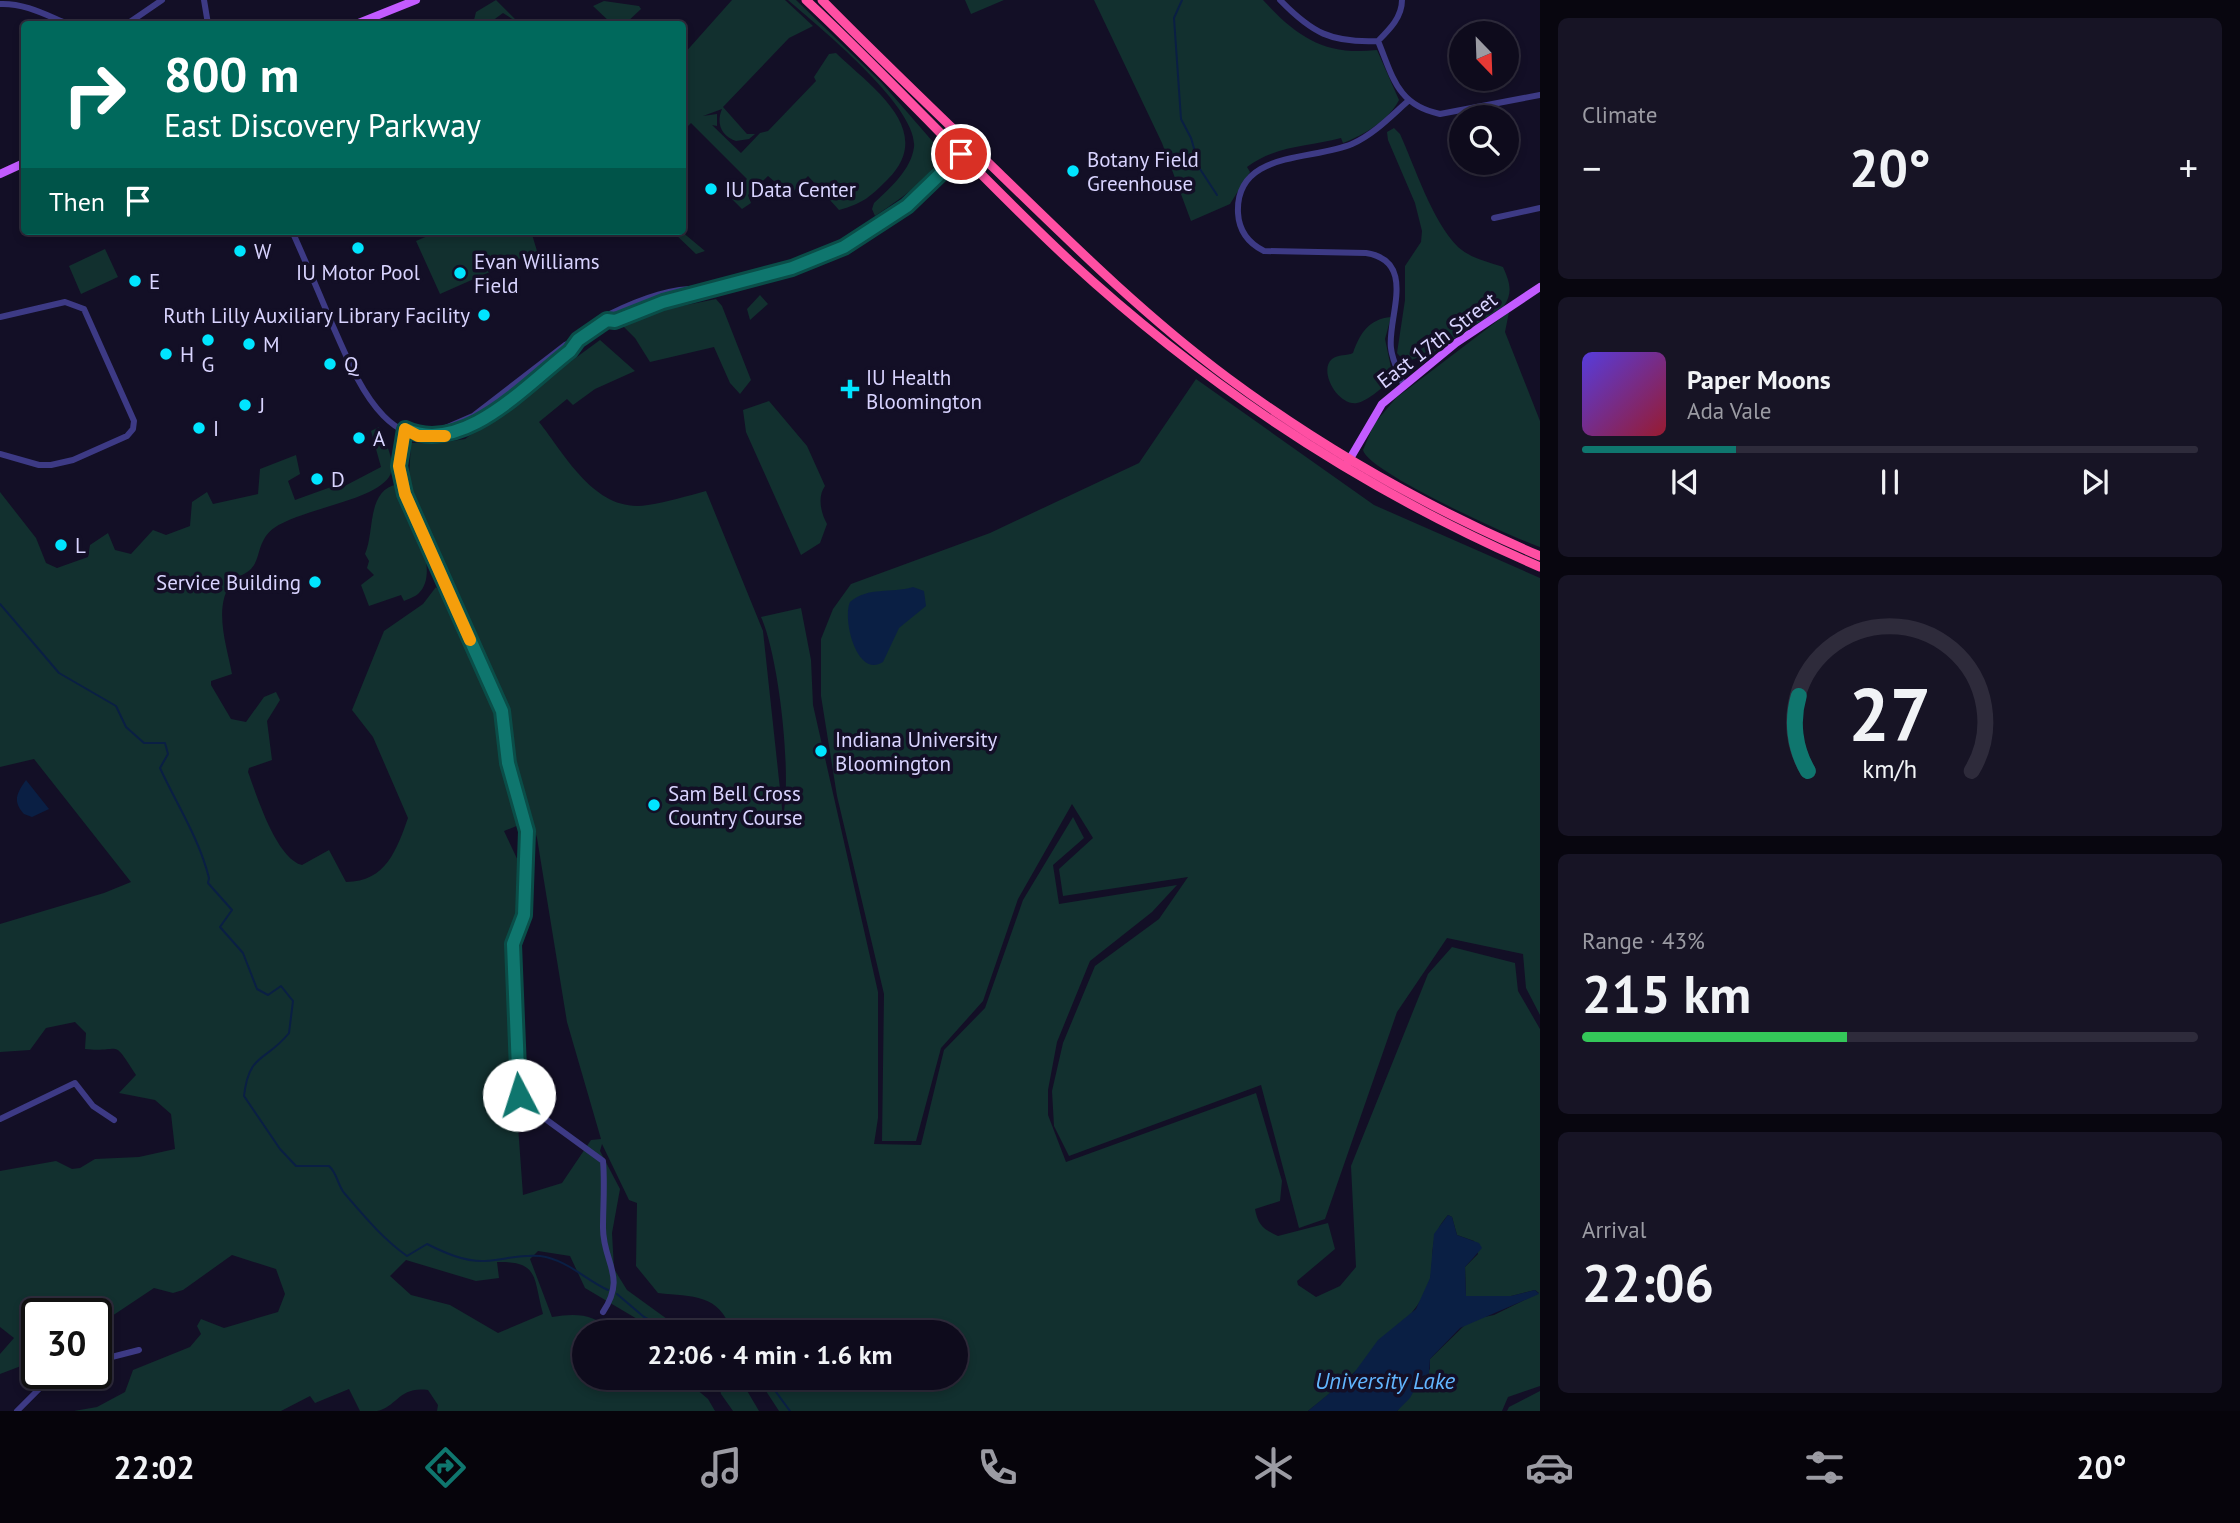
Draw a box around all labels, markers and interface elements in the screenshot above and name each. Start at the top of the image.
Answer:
north arrow [1449,21,1519,91]
map controls [1449,21,1519,175]
text: 800 m [164,42,299,106]
icon: right [49,49,140,140]
text: Climate [1582,100,1657,129]
text: East Discovery Parkway [164,104,481,146]
button: search [1449,105,1519,175]
pin [931,124,991,184]
text: 20° [1849,134,1931,201]
icon: arrive [942,135,980,173]
text: − [1582,143,1601,192]
text: + [2179,143,2198,192]
place label: Botany Field Greenhouse [1087,146,1199,197]
marker: Botany Field Greenhouse [1065,163,1081,179]
place label: IU Data Center [725,176,856,203]
marker: IU Data Center [703,181,719,197]
icon: arrive [119,182,157,220]
text: Then [49,185,105,218]
place label: W [254,238,272,265]
marker: IU Motor Pool [350,240,366,256]
marker: W [232,243,248,259]
place label: Evan Williams Field [474,248,600,299]
place label: IU Motor Pool [296,259,420,286]
marker: Evan Williams Field [452,265,468,281]
place label: E [149,268,160,295]
marker: E [127,273,143,289]
street label: East 17th Street [1372,286,1502,394]
place label: Ruth Lilly Auxiliary Library Facility [163,302,470,329]
marker: Ruth Lilly Auxiliary Library Facility [476,307,492,323]
place label: M [263,331,280,358]
marker: G [200,332,216,348]
marker: M [241,336,257,352]
place label: H [180,341,194,368]
marker: H [158,346,174,362]
place label: G [202,351,214,378]
place label: Q [344,351,359,378]
marker: Q [322,356,338,372]
text: Paper Moons [1687,363,1831,396]
place label: IU Health Bloomington [866,364,982,415]
marker: IU Health Bloomington [840,379,860,399]
place label: J [258,392,265,419]
text: Ada Vale [1687,396,1771,425]
marker: J [237,397,253,413]
place label: I [213,415,219,442]
marker: I [191,420,207,436]
place label: A [373,425,386,452]
marker: A [351,430,367,446]
icon: previous [1666,463,1704,501]
icon: pause [1871,463,1909,501]
icon: next [2076,463,2114,501]
place label: D [331,466,345,493]
marker: D [309,471,325,487]
place label: L [75,532,86,559]
marker: L [53,537,69,553]
place label: Service Building [156,569,301,596]
marker: Service Building [307,574,323,590]
text: 27 [1849,668,1931,762]
place label: Indiana University Bloomington [835,726,998,777]
marker: Indiana University Bloomington [813,743,829,759]
text: km/h [1863,753,1917,785]
place label: Sam Bell Cross Country Course [668,780,803,831]
marker: Sam Bell Cross Country Course [646,797,662,813]
text: Range · 43% [1582,926,1705,955]
text: 215 km [1582,960,1751,1027]
position arrow [482,1058,556,1132]
text: Arrival [1582,1215,1646,1244]
text: 22:06 [1582,1249,1714,1316]
speed limit sign: 30 [21,1298,112,1389]
text: 22:06 · 4 min · 1.6 km [648,1338,893,1371]
water label: University Lake [1315,1366,1455,1395]
icon: directions [421,1443,470,1492]
icon: music [697,1443,746,1492]
icon: phone [973,1443,1022,1492]
icon: climate [1249,1443,1298,1492]
icon: car [1525,1443,1574,1492]
icon: filters [1800,1443,1849,1492]
text: 22:02 [113,1446,195,1488]
text: 20° [2076,1446,2127,1488]

